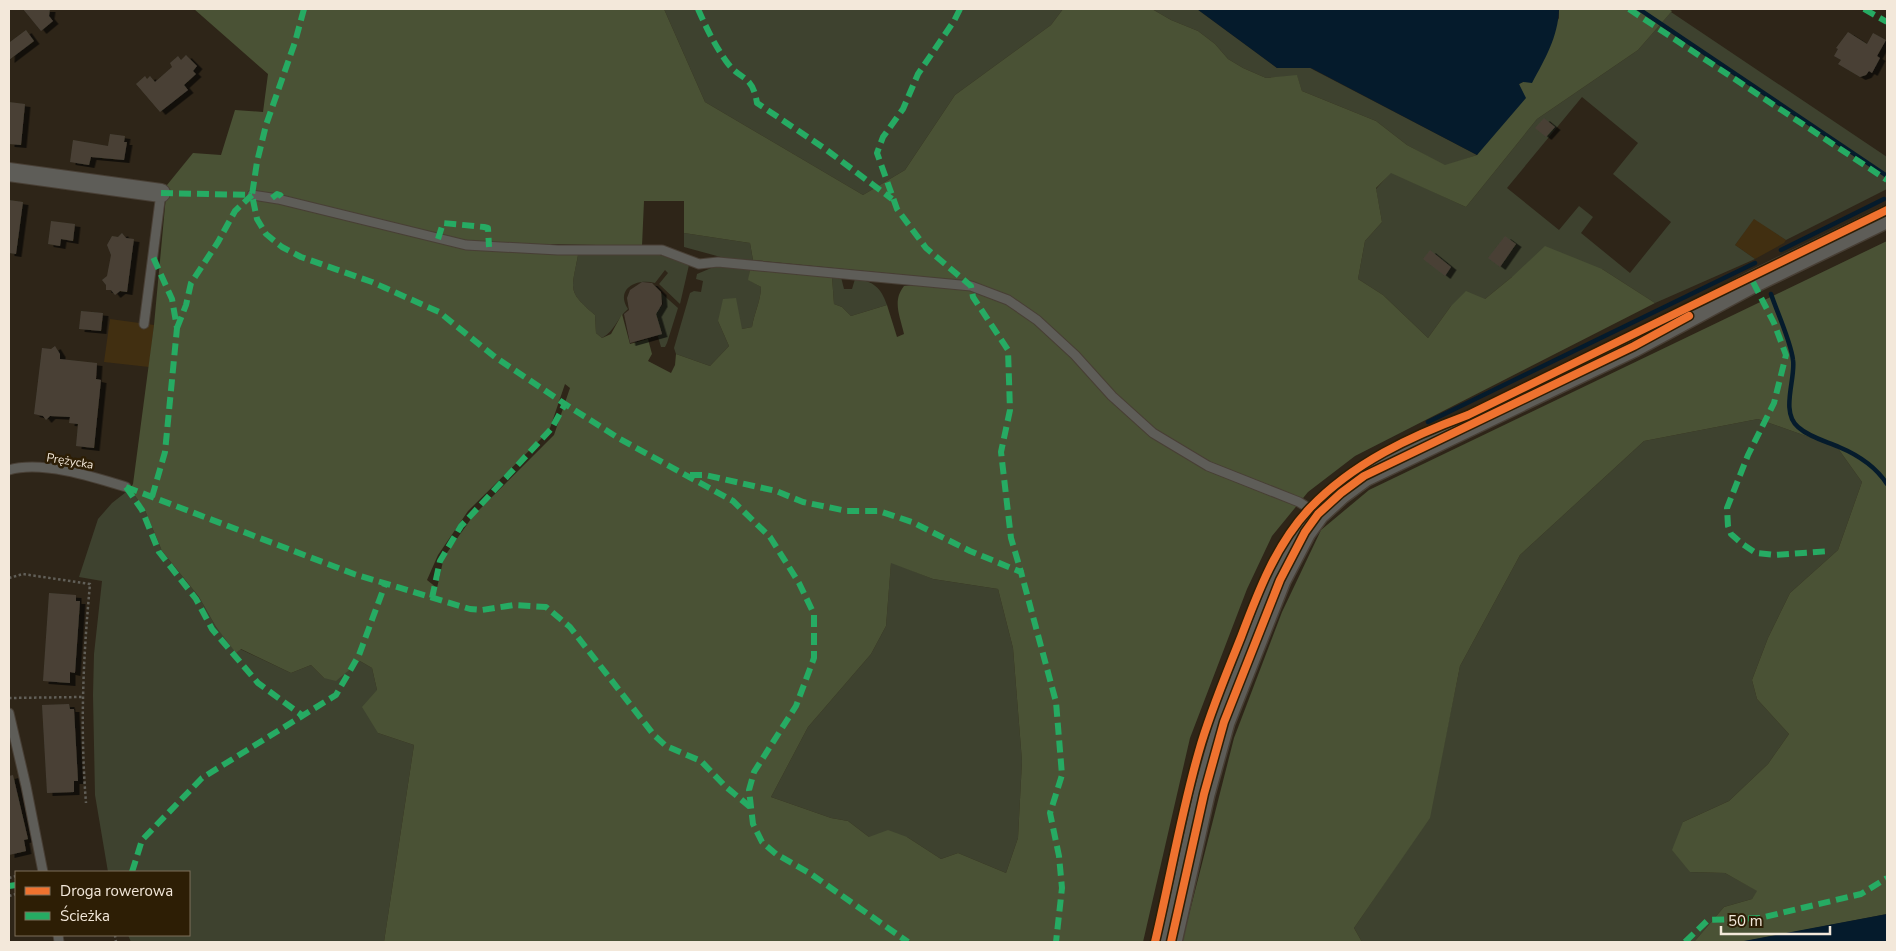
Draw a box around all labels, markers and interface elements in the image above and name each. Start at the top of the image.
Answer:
street label: Prężycka [45,449,95,473]
legend [15,871,190,936]
text: Droga rowerowa [60,881,173,901]
scale bar [1721,904,1830,936]
text: Ścieżka [60,905,110,926]
text: 50 m [1728,911,1763,931]

